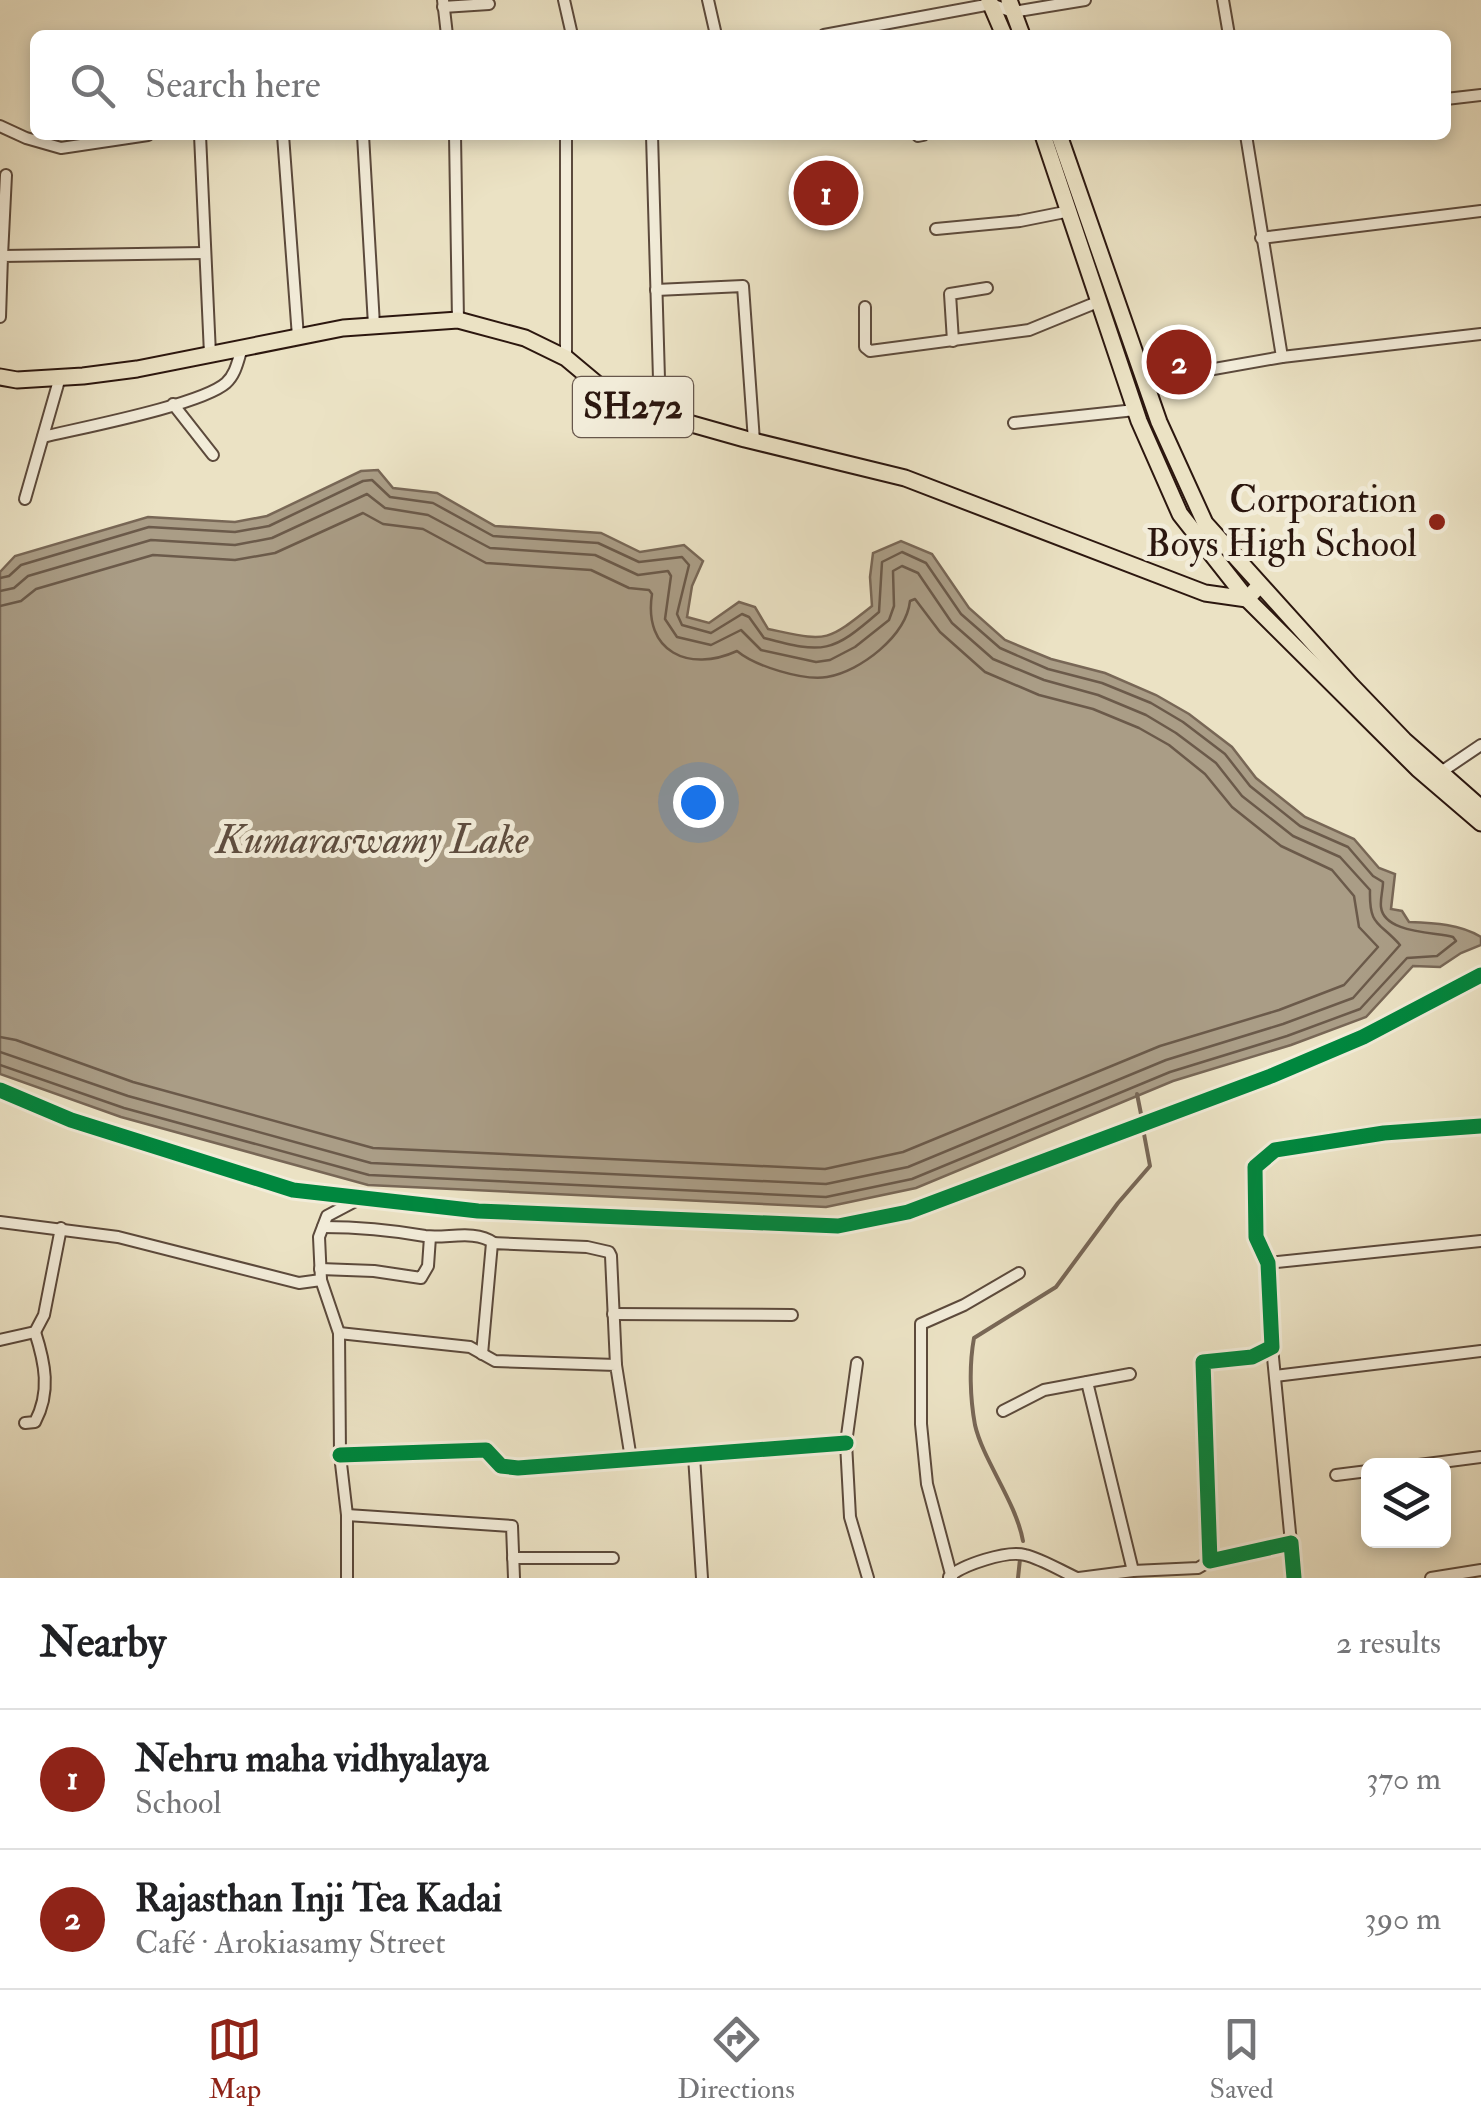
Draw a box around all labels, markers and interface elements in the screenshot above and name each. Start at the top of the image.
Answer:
search box [30,30,1451,140]
icon: search [65,58,120,113]
text: Search here [145,61,321,109]
pin: 1 [794,156,858,230]
pin: 2 [1146,324,1212,400]
road number: SH272 [573,377,693,437]
place label: Corporation Boys High School [1146,476,1417,568]
marker: Corporation Boys High School [1426,511,1448,533]
your location [673,777,724,828]
water label: Kumaraswamy Lake [214,815,529,866]
map controls [1361,1458,1451,1548]
button: layers [1361,1458,1451,1548]
text: Nearby [40,1617,166,1669]
text: 2 results [1336,1623,1441,1663]
text: Nehru maha vidhyalaya [135,1735,488,1783]
text: 1 [67,1759,78,1799]
text: 370 m [1366,1759,1441,1799]
text: School [135,1783,221,1823]
text: Rajasthan Inji Tea Kadai [135,1875,502,1923]
text: 2 [64,1899,81,1939]
text: 390 m [1364,1899,1441,1939]
text: Café · Arokiasamy Street [135,1923,446,1963]
tab: Map [207,2012,262,2107]
tab: Directions [677,2012,795,2107]
tab: Saved [1210,2012,1274,2107]

